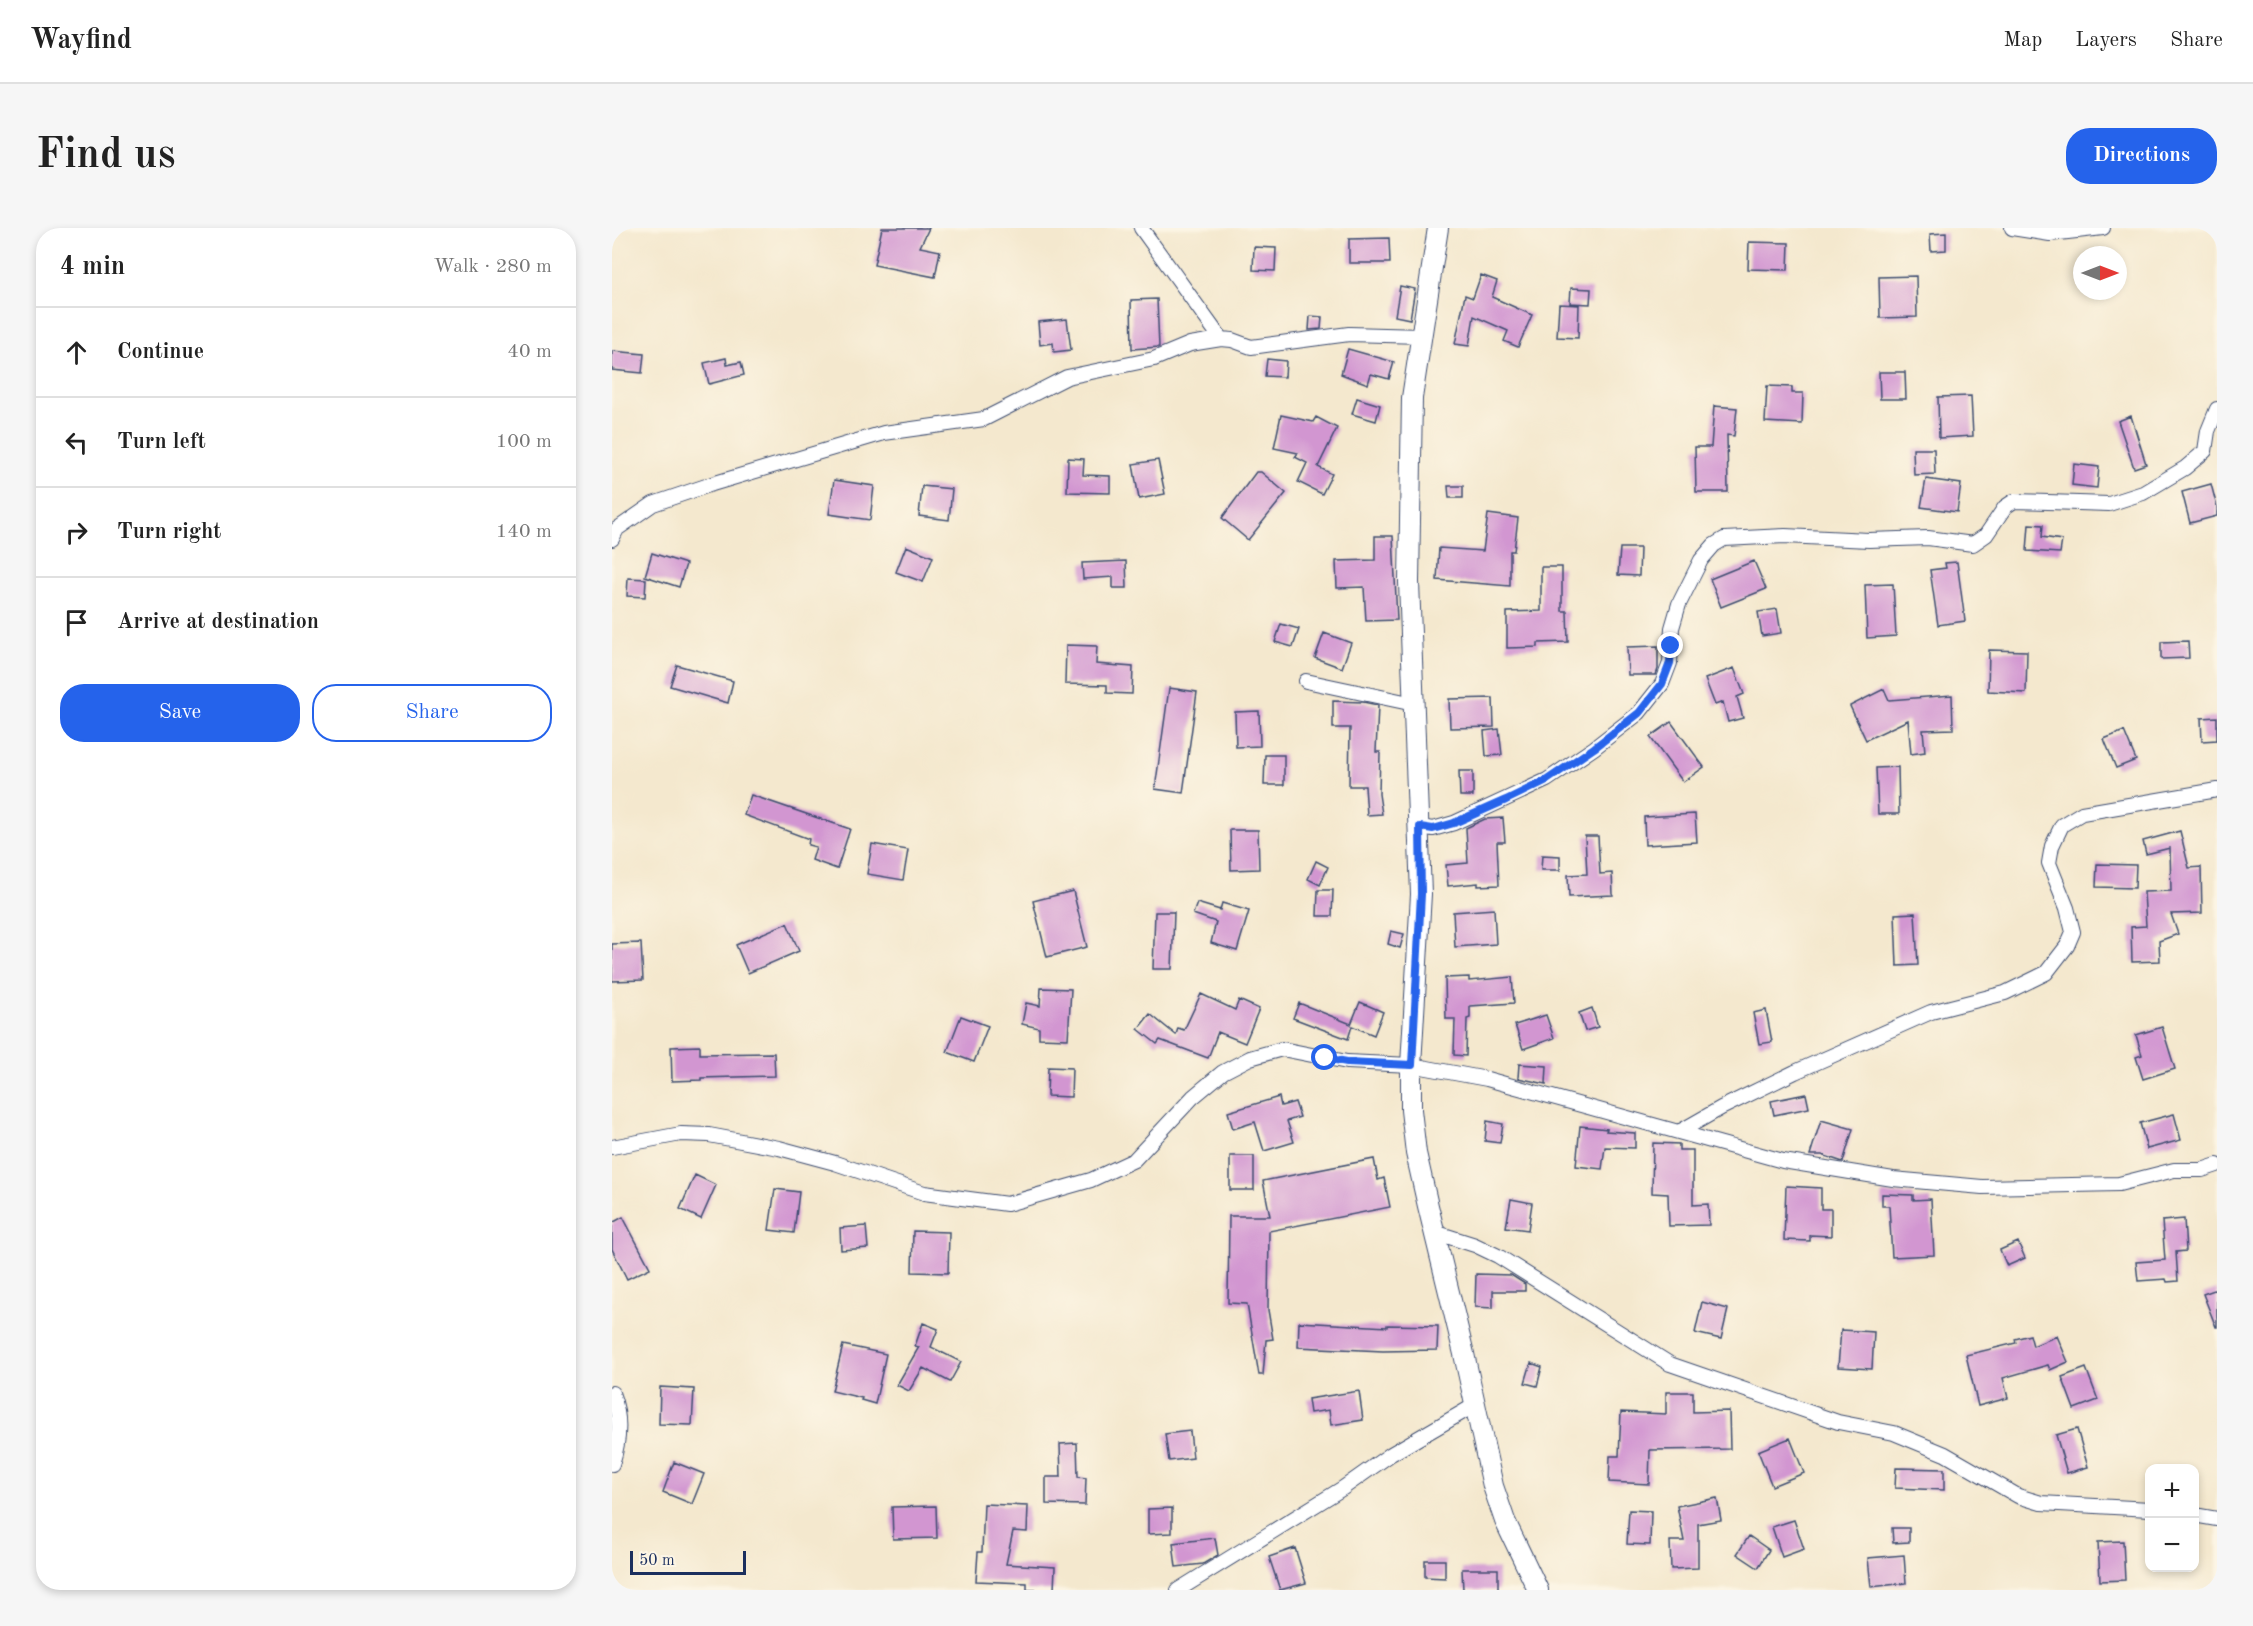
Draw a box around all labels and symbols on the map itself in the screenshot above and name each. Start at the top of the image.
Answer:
north arrow [2073,246,2127,300]
route end [1657,632,1683,658]
route start [1311,1044,1337,1070]
scale bar [630,1548,746,1576]

